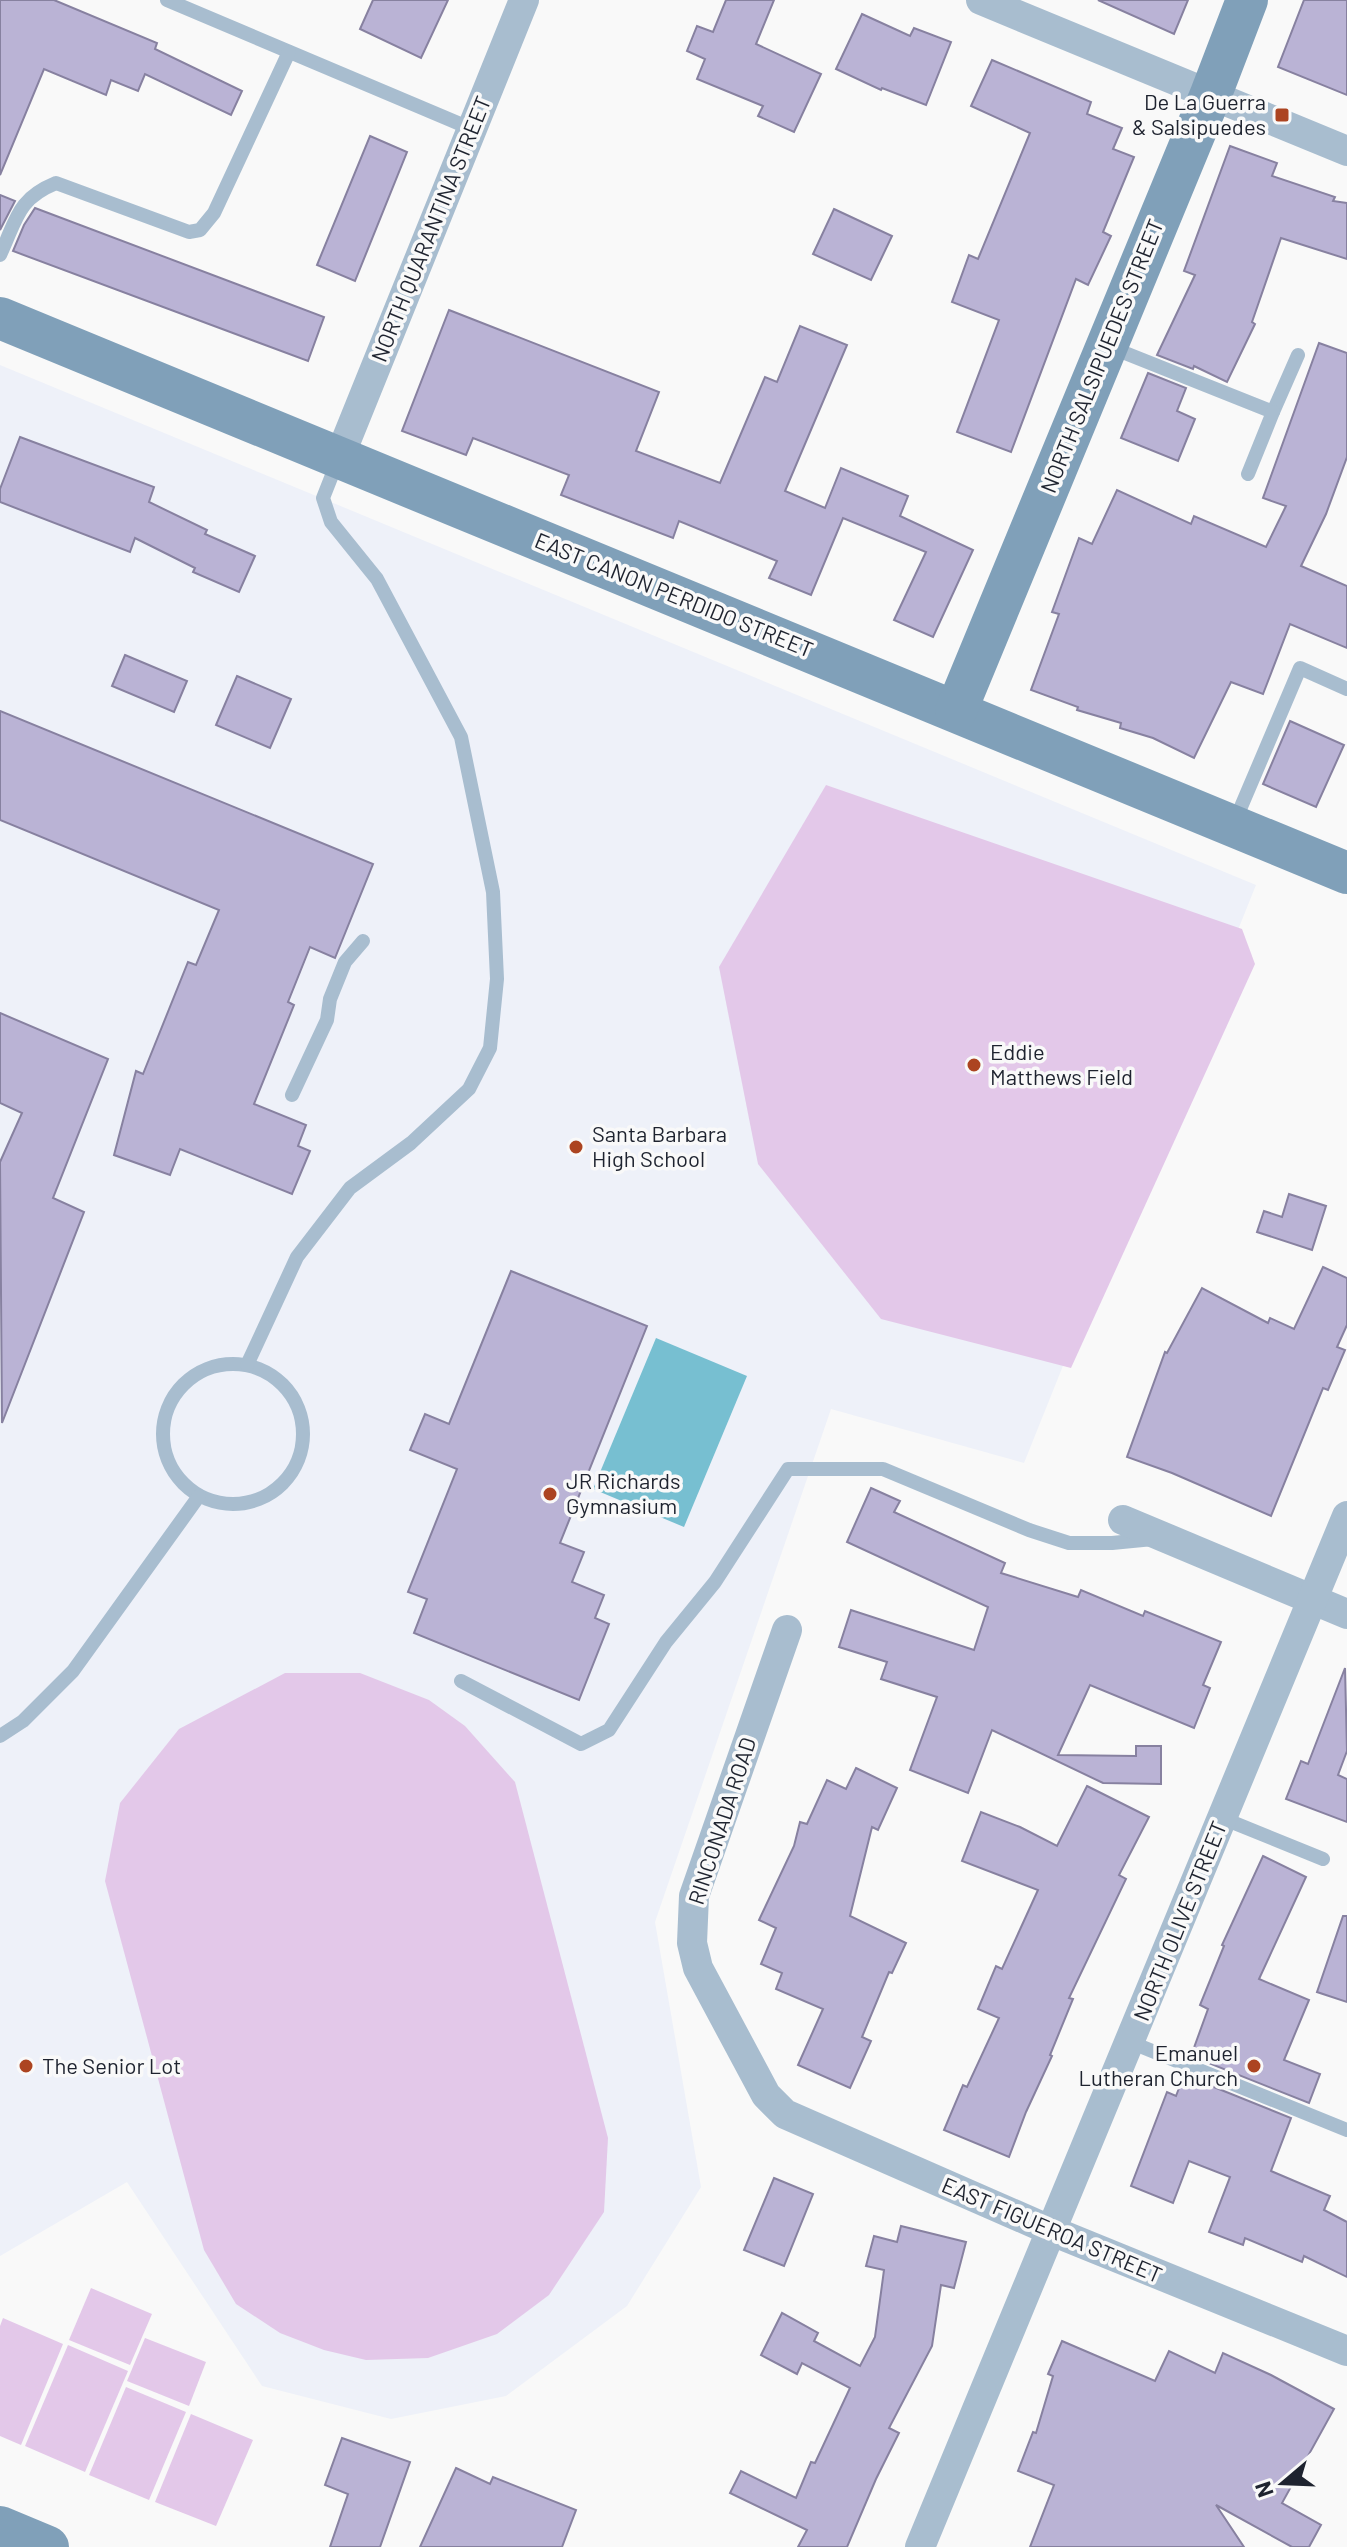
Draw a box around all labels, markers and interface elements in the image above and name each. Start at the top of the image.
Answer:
place label: De La Guerra & Salsipuedes [1132,88,1266,139]
street label: NORTH QUARANTINA STREET [365,92,495,365]
marker: De La Guerra & Salsipuedes [1273,106,1291,124]
street label: NORTH SALSIPUEDES STREET [1034,215,1168,496]
street label: EAST CANON PERDIDO STREET [531,526,817,662]
place label: Eddie Matthews Field [990,1038,1133,1089]
marker: Eddie Matthews Field [965,1056,983,1074]
place label: Santa Barbara High School [592,1120,727,1171]
marker: Santa Barbara High School [567,1138,585,1156]
place label: JR Richards Gymnasium [566,1467,681,1518]
marker: JR Richards Gymnasium [541,1485,559,1503]
street label: RINCONADA ROAD [682,1734,760,1908]
street label: NORTH OLIVE STREET [1127,1817,1231,2024]
place label: Emanuel Lutheran Church [1079,2039,1238,2090]
place label: The Senior Lot [42,2052,181,2078]
marker: The Senior Lot [17,2057,35,2075]
marker: Emanuel Lutheran Church [1245,2057,1263,2075]
street label: EAST FIGUEROA STREET [938,2171,1166,2287]
north arrow [1243,2443,1323,2523]
text: N [1248,2479,1278,2501]

